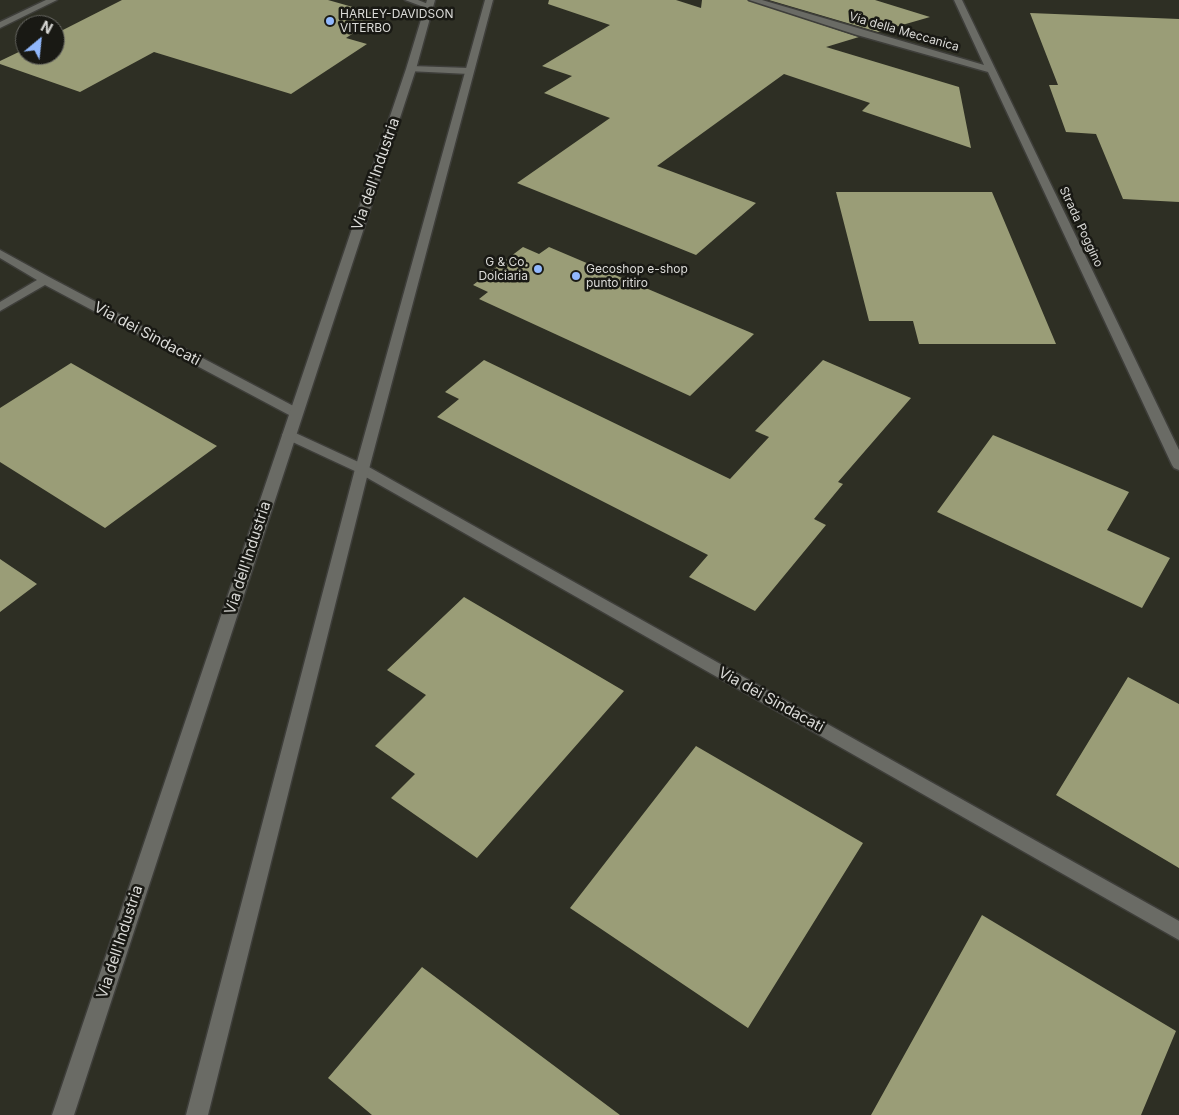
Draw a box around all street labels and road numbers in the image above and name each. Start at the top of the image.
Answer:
street label: Via della Meccanica [847,9,961,55]
street label: Via dell'Industria [348,115,404,233]
street label: Strada Poggino [1056,185,1106,269]
street label: Via dei Sindacati [91,298,203,370]
street label: Via dell'Industria [221,499,275,617]
street label: Via dei Sindacati [715,664,827,736]
street label: Via dell'Industria [93,883,147,1001]

